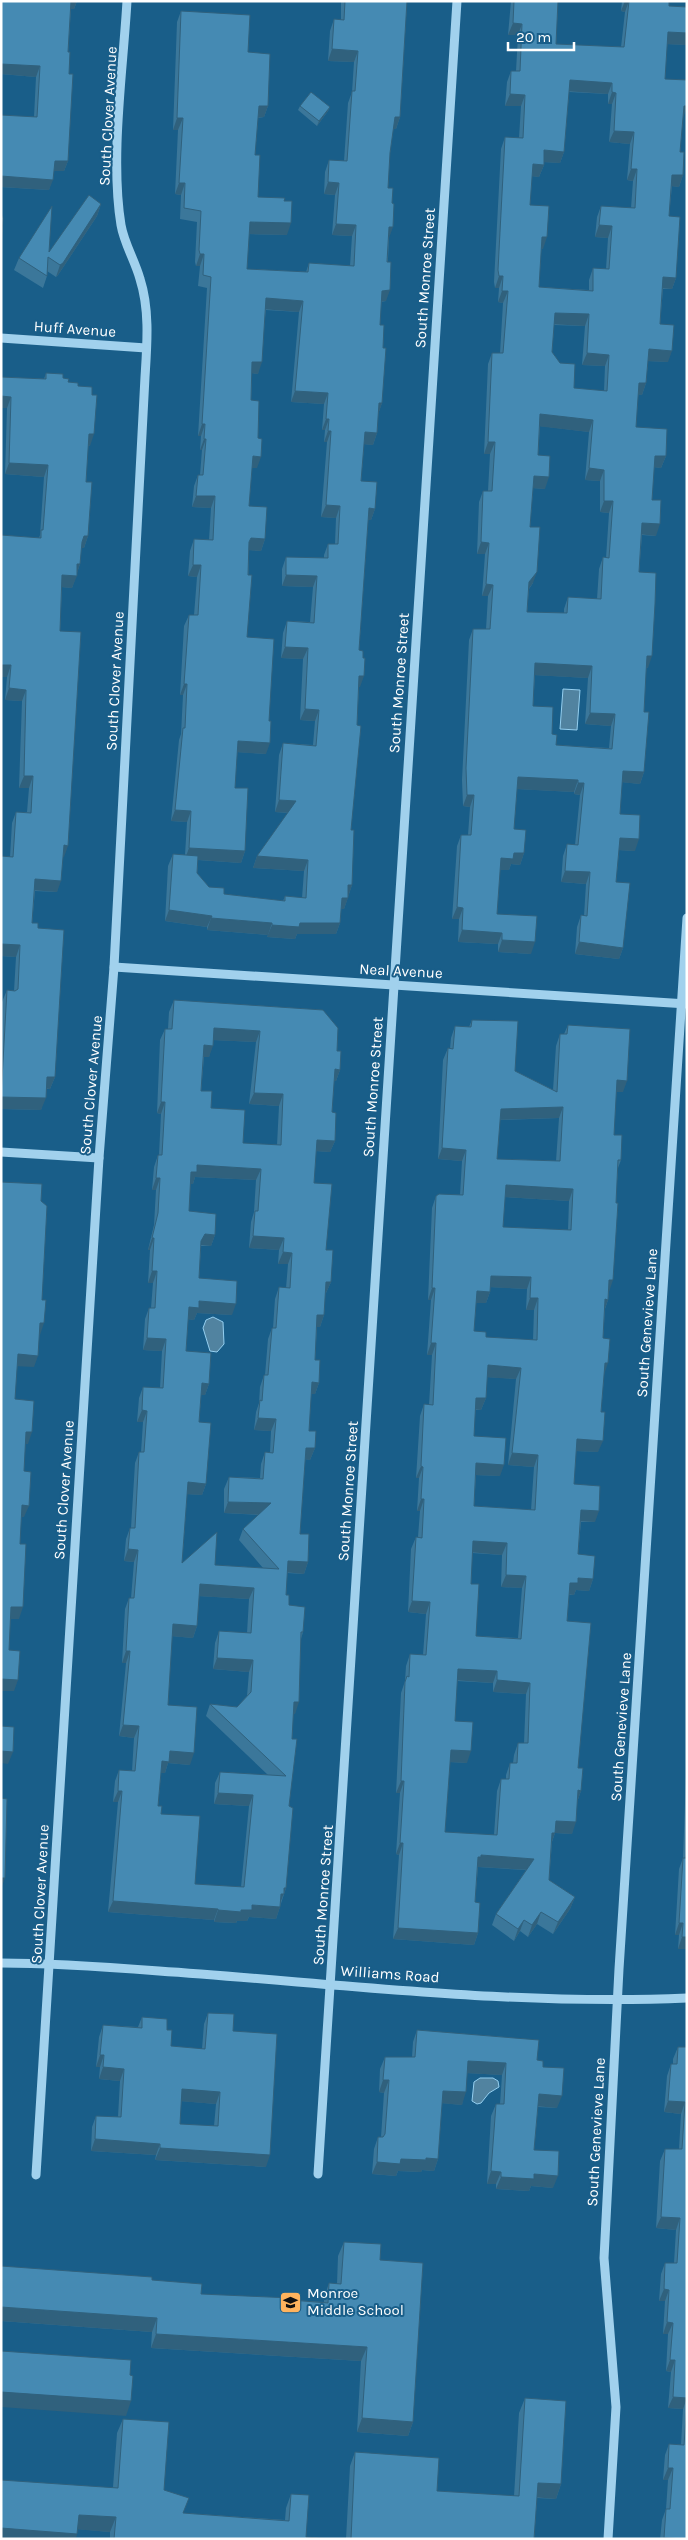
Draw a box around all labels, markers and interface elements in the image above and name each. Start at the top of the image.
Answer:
scale bar [508,20,574,52]
text: 20 m [516,28,551,46]
street label: South Clover Avenue [95,46,121,186]
street label: South Monroe Street [411,207,439,349]
street label: Huff Avenue [33,317,117,341]
street label: South Clover Avenue [102,611,128,751]
street label: South Monroe Street [385,612,413,754]
street label: Neal Avenue [359,960,443,982]
street label: South Clover Avenue [76,1015,106,1155]
street label: South Monroe Street [359,1016,387,1158]
street label: South Genevieve Lane [633,1248,661,1398]
street label: South Clover Avenue [50,1420,78,1560]
street label: South Monroe Street [334,1420,362,1562]
street label: South Genevieve Lane [607,1652,635,1802]
street label: South Clover Avenue [27,1824,53,1964]
street label: South Monroe Street [309,1824,337,1966]
street label: Williams Road [340,1962,440,1986]
street label: South Genevieve Lane [583,2057,609,2207]
place label: Monroe Middle School [307,2284,404,2319]
school or university icon: Monroe Middle School [279,2290,303,2314]

